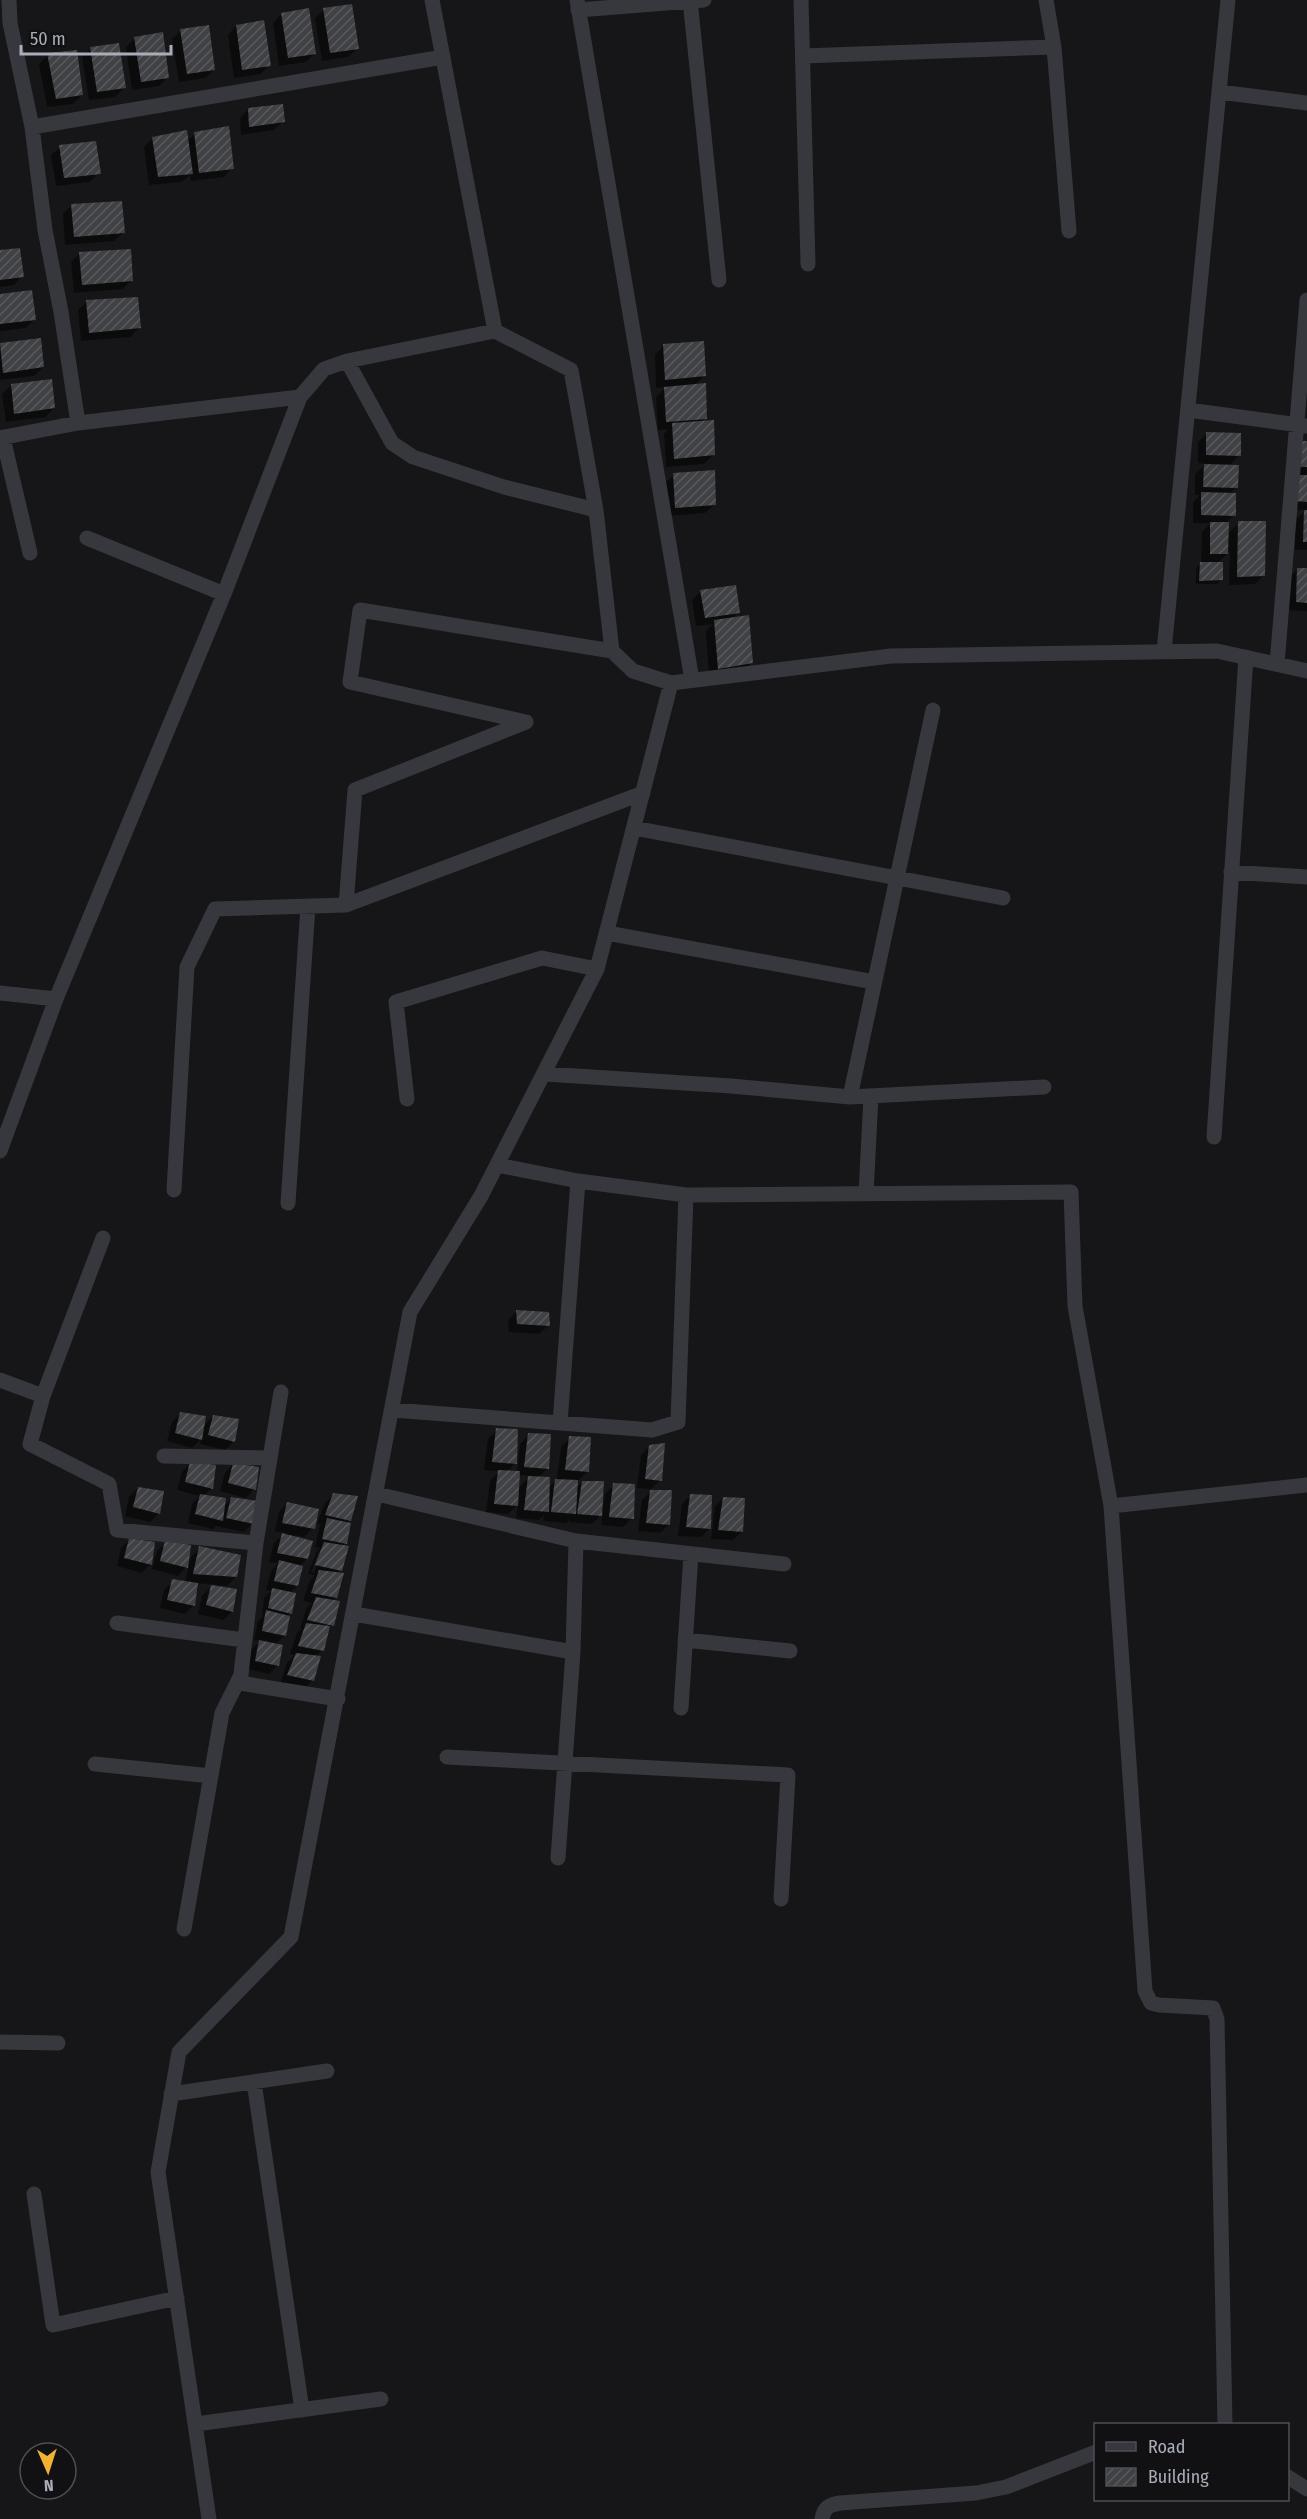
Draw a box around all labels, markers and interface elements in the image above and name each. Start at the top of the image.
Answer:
scale bar [21,18,171,56]
text: 50 m [30,28,66,50]
legend [1094,2423,1289,2501]
text: Road [1148,2436,1185,2458]
north arrow [18,2441,78,2501]
text: Building [1148,2466,1209,2488]
text: N [43,2476,54,2495]

